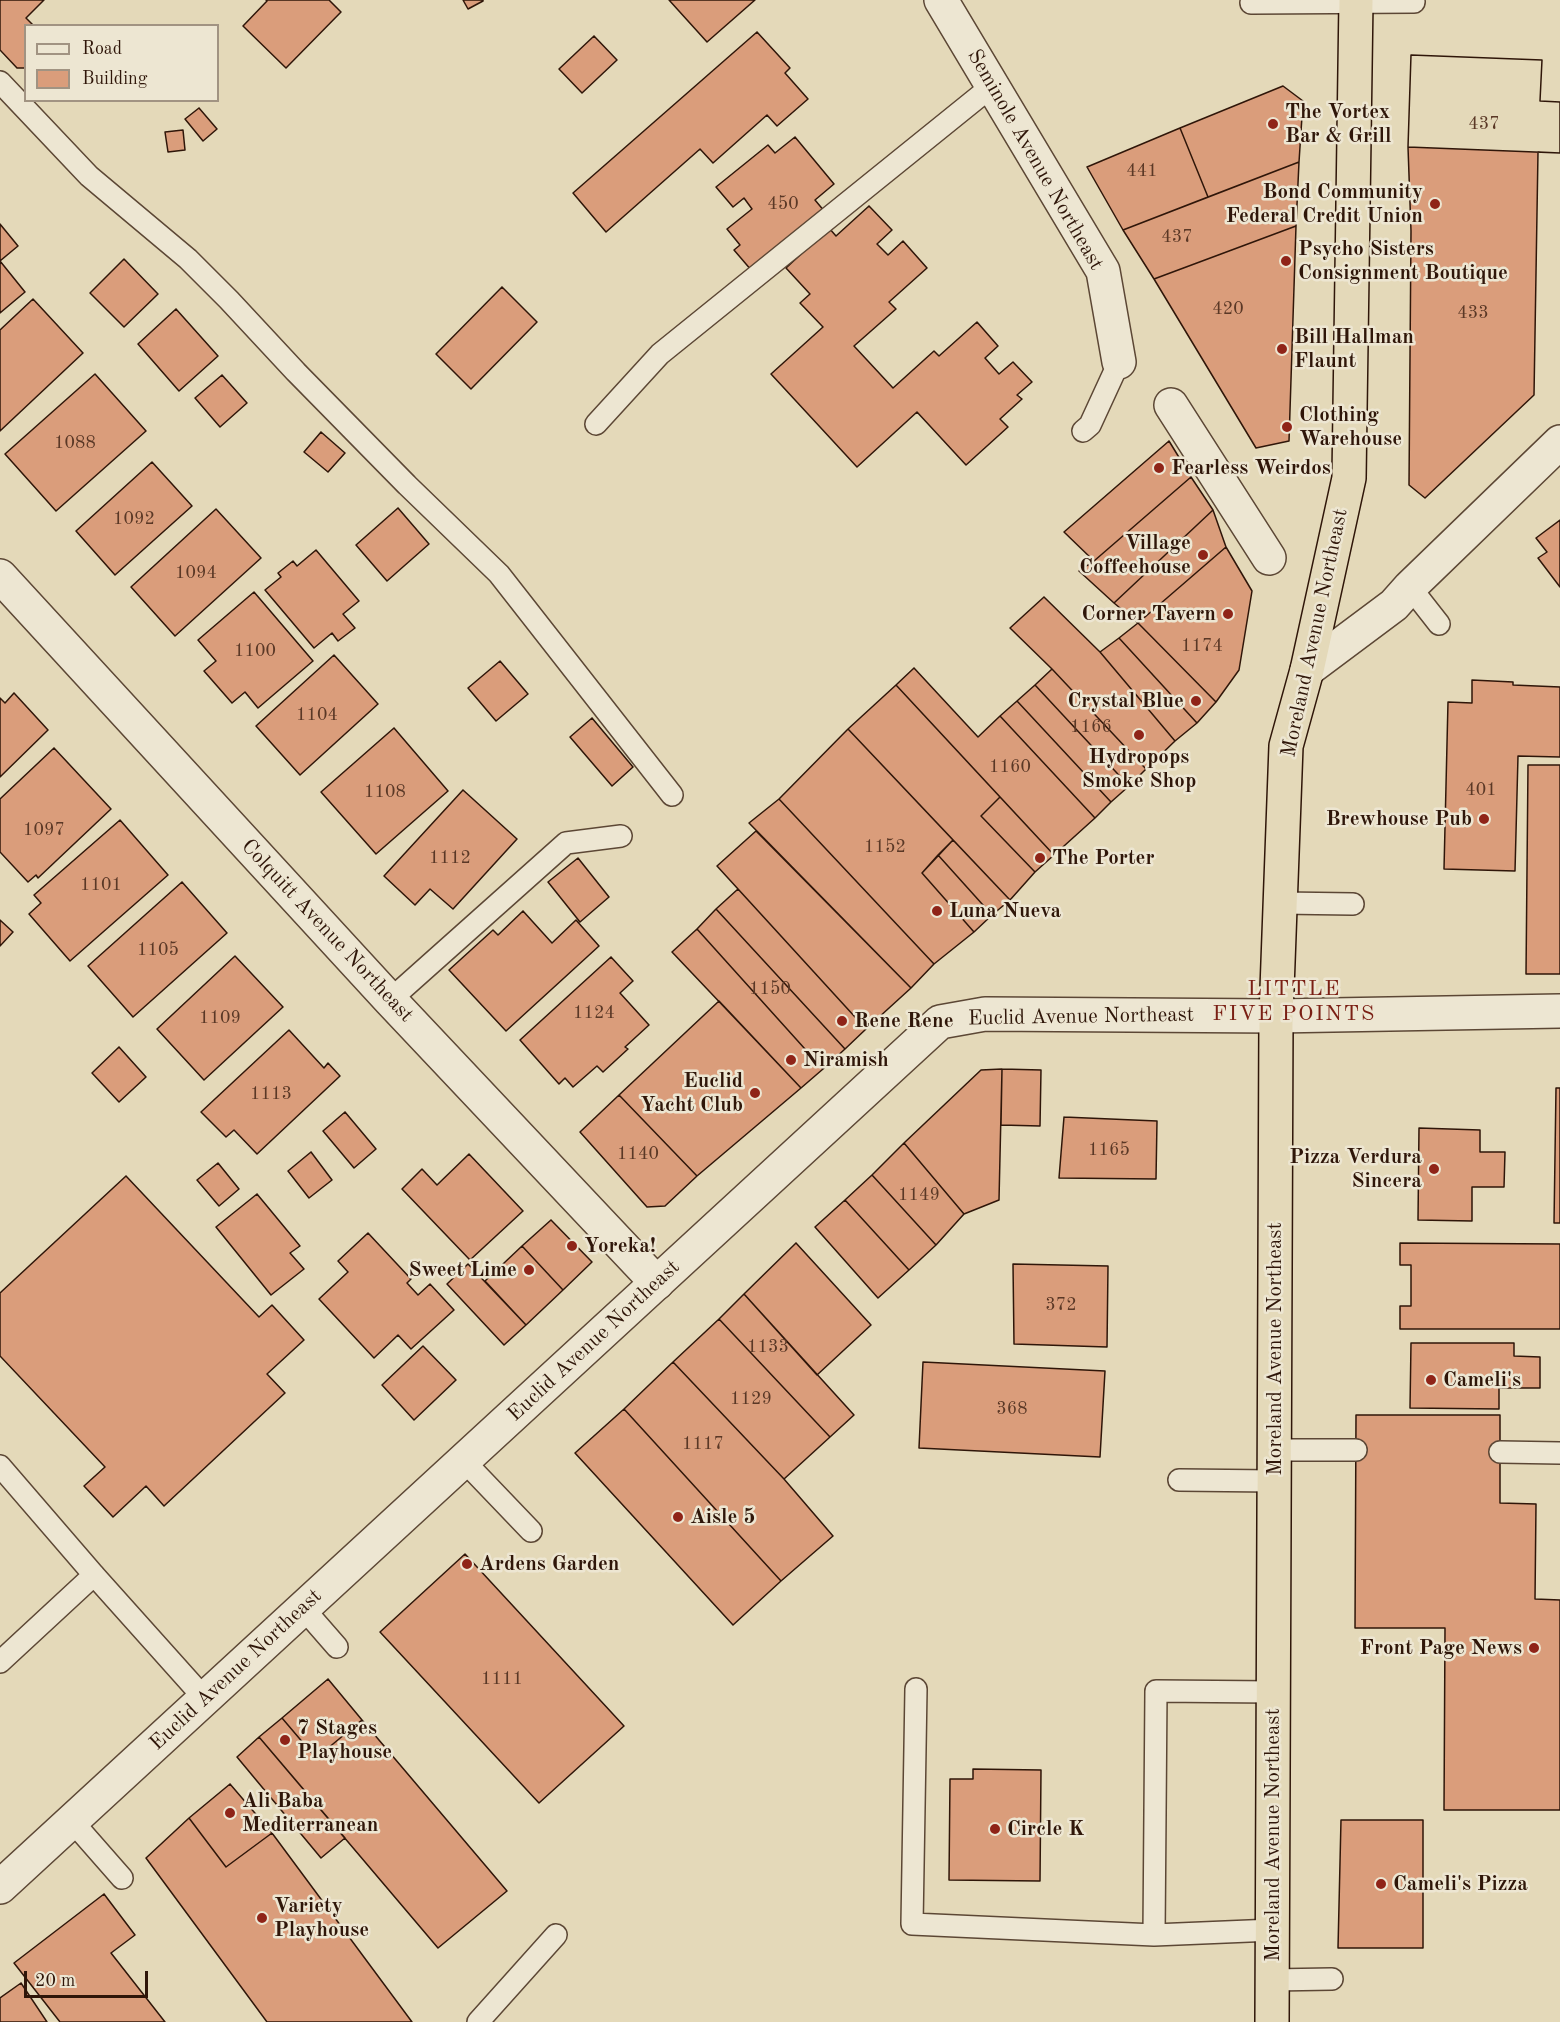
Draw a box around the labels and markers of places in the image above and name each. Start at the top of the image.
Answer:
place label: The Vortex Bar & Grill [1285,99,1391,149]
marker: The Vortex Bar & Grill [1266,117,1280,131]
place label: Bond Community Federal Credit Union [1226,179,1423,229]
marker: Bond Community Federal Credit Union [1428,197,1442,211]
place label: Psycho Sisters Consignment Boutique [1298,236,1508,286]
marker: Psycho Sisters Consignment Boutique [1279,254,1293,268]
place label: Bill Hallman Flaunt [1294,324,1414,374]
marker: Bill Hallman Flaunt [1275,342,1289,356]
place label: Clothing Warehouse [1299,402,1402,452]
marker: Clothing Warehouse [1280,420,1294,434]
place label: Fearless Weirdos [1171,455,1331,481]
marker: Fearless Weirdos [1152,461,1166,475]
place label: Village Coffeehouse [1079,530,1191,580]
marker: Village Coffeehouse [1196,548,1210,562]
place label: Corner Tavern [1082,601,1216,627]
marker: Corner Tavern [1221,607,1235,621]
place label: Crystal Blue [1067,688,1184,714]
marker: Crystal Blue [1189,694,1203,708]
marker: Hydropops Smoke Shop [1132,728,1146,742]
place label: Hydropops Smoke Shop [1082,744,1196,794]
place label: Brewhouse Pub [1326,806,1472,832]
marker: Brewhouse Pub [1477,812,1491,826]
place label: The Porter [1052,845,1155,871]
marker: The Porter [1033,851,1047,865]
place label: Luna Nueva [949,898,1061,924]
marker: Luna Nueva [930,904,944,918]
place label: Rene Rene [854,1008,954,1034]
marker: Rene Rene [835,1014,849,1028]
place label: Niramish [803,1047,889,1073]
marker: Niramish [784,1053,798,1067]
place label: Euclid Yacht Club [640,1068,743,1118]
marker: Euclid Yacht Club [748,1086,762,1100]
place label: Pizza Verdura Sincera [1289,1144,1422,1194]
marker: Pizza Verdura Sincera [1427,1162,1441,1176]
place label: Yoreka! [584,1233,656,1259]
marker: Yoreka! [565,1239,579,1253]
place label: Sweet Lime [409,1257,517,1283]
marker: Sweet Lime [522,1263,536,1277]
place label: Cameli's [1443,1367,1521,1393]
marker: Cameli's [1424,1373,1438,1387]
place label: Aisle 5 [690,1504,756,1530]
marker: Aisle 5 [671,1510,685,1524]
place label: Ardens Garden [479,1551,620,1577]
marker: Ardens Garden [460,1557,474,1571]
place label: Front Page News [1360,1635,1522,1661]
marker: Front Page News [1527,1641,1541,1655]
place label: 7 Stages Playhouse [297,1715,392,1765]
marker: 7 Stages Playhouse [278,1733,292,1747]
place label: Ali Baba Mediterranean [242,1788,378,1838]
marker: Ali Baba Mediterranean [223,1806,237,1820]
place label: Circle K [1007,1816,1084,1842]
marker: Circle K [988,1822,1002,1836]
place label: Cameli's Pizza [1393,1871,1528,1897]
marker: Cameli's Pizza [1374,1877,1388,1891]
place label: Variety Playhouse [274,1893,369,1943]
marker: Variety Playhouse [255,1911,269,1925]

